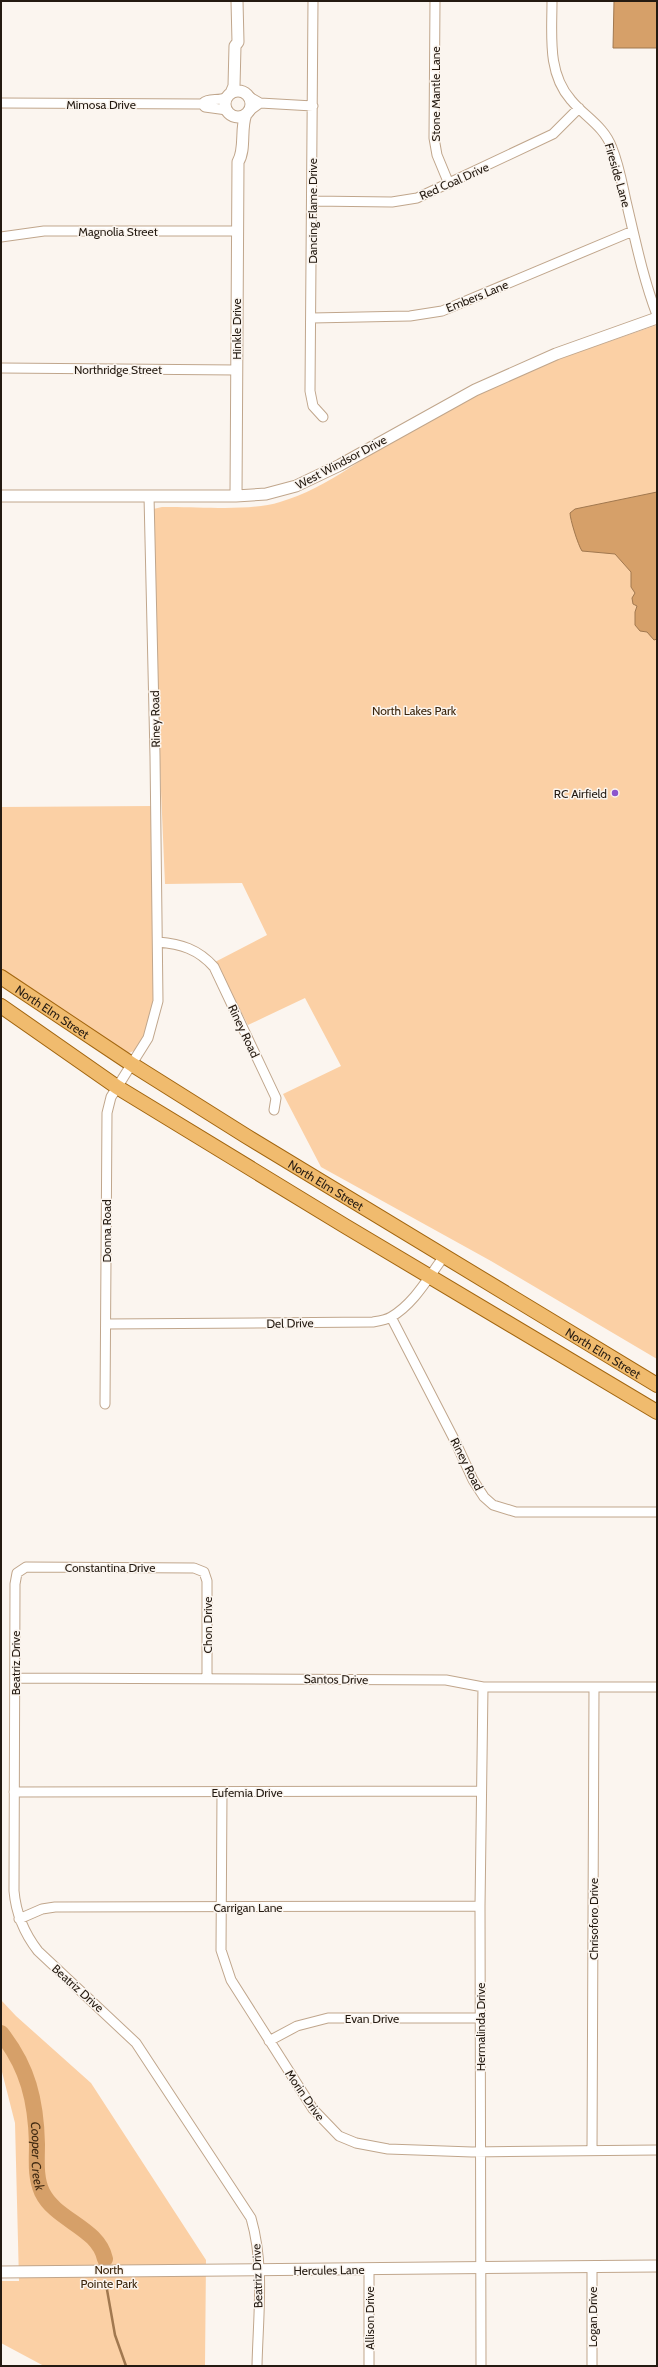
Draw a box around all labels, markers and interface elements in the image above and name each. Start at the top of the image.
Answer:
street label: Stone Mantle Lane [428,46,443,142]
street label: Mimosa Drive [66,97,136,112]
street label: Fireside Lane [602,141,634,209]
street label: Dancing Flame Drive [305,158,320,264]
street label: Red Coal Drive [417,159,491,203]
street label: Magnolia Street [78,224,158,239]
street label: Embers Lane [444,277,510,315]
street label: Hinkle Drive [229,298,244,360]
street label: Northridge Street [74,362,162,377]
street label: West Windsor Drive [293,432,389,492]
street label: Riney Road [147,690,163,748]
park label: North Lakes Park [372,703,457,718]
place label: RC Airfield [554,786,607,801]
marker: RC Airfield [610,788,620,798]
street label: North Elm Street [13,981,92,1041]
street label: Riney Road [225,1002,263,1060]
street label: North Elm Street [286,1156,367,1213]
street label: Donna Road [99,1199,114,1263]
street label: Del Drive [266,1315,314,1331]
street label: North Elm Street [563,1324,644,1381]
street label: Riney Road [447,1435,487,1493]
street label: Constantina Drive [65,1560,155,1575]
street label: Chon Drive [200,1597,215,1653]
street label: Beatriz Drive [8,1631,23,1695]
street label: Santos Drive [304,1671,368,1687]
street label: Eufemia Drive [211,1785,283,1800]
street label: Chrisoforo Drive [586,1878,601,1960]
street label: Carrigan Lane [213,1900,283,1915]
street label: Beatriz Drive [49,1961,107,2015]
street label: Hermalinda Drive [473,1983,488,2071]
street label: Evan Drive [345,2011,399,2026]
street label: Morin Drive [282,2067,328,2123]
water label: Cooper Creek [28,2121,49,2193]
street label: Beatriz Drive [248,2243,266,2309]
park label: North Pointe Park [81,2262,138,2291]
street label: Hercules Lane [293,2262,365,2278]
street label: Allison Drive [362,2286,377,2350]
street label: Logan Drive [585,2287,600,2347]

